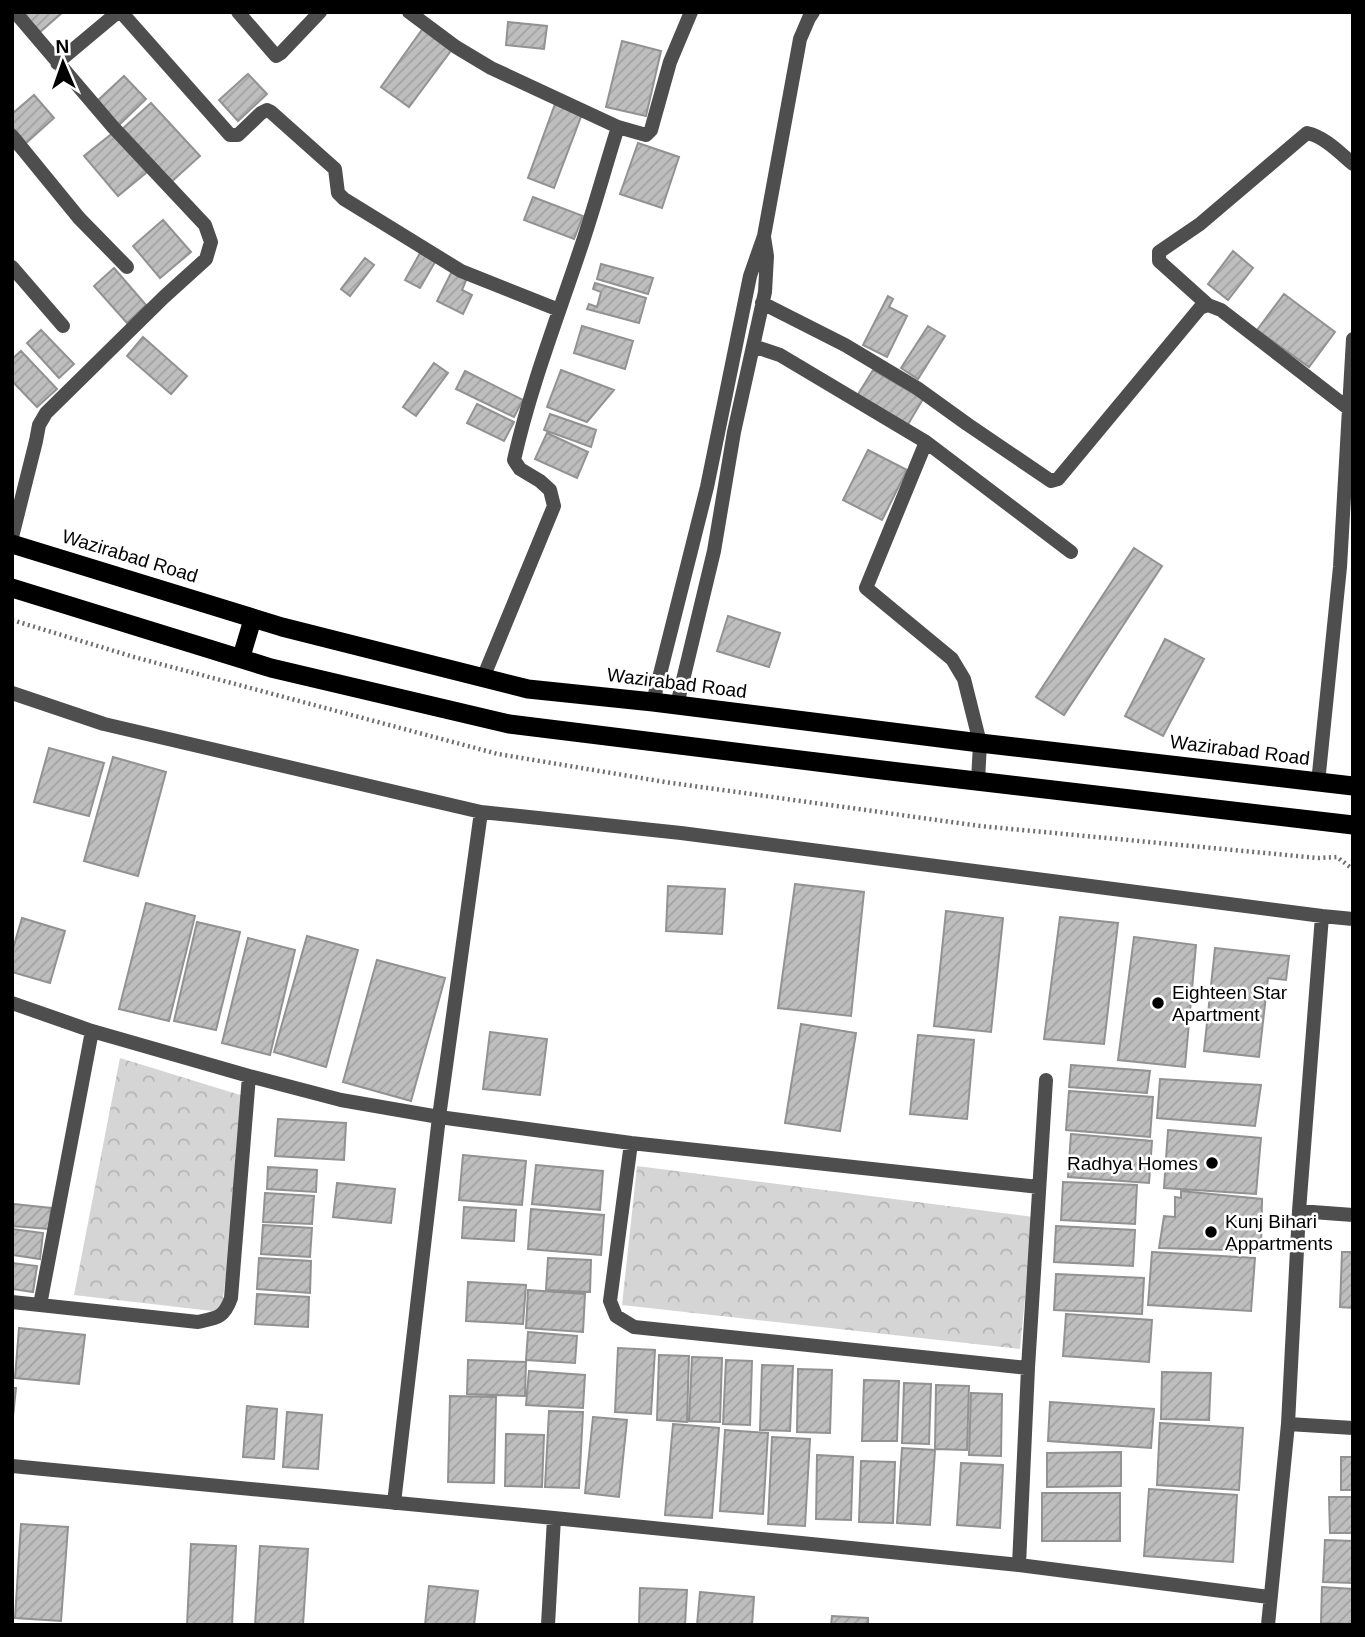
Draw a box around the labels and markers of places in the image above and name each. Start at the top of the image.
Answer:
place label: Eighteen Star Apartment [1172,982,1288,1025]
marker: Eighteen Star Apartment [1150,995,1166,1011]
place label: Radhya Homes [1067,1153,1198,1174]
marker: Radhya Homes [1204,1155,1220,1171]
place label: Kunj Bihari Appartments [1225,1211,1333,1254]
marker: Kunj Bihari Appartments [1203,1224,1219,1240]

